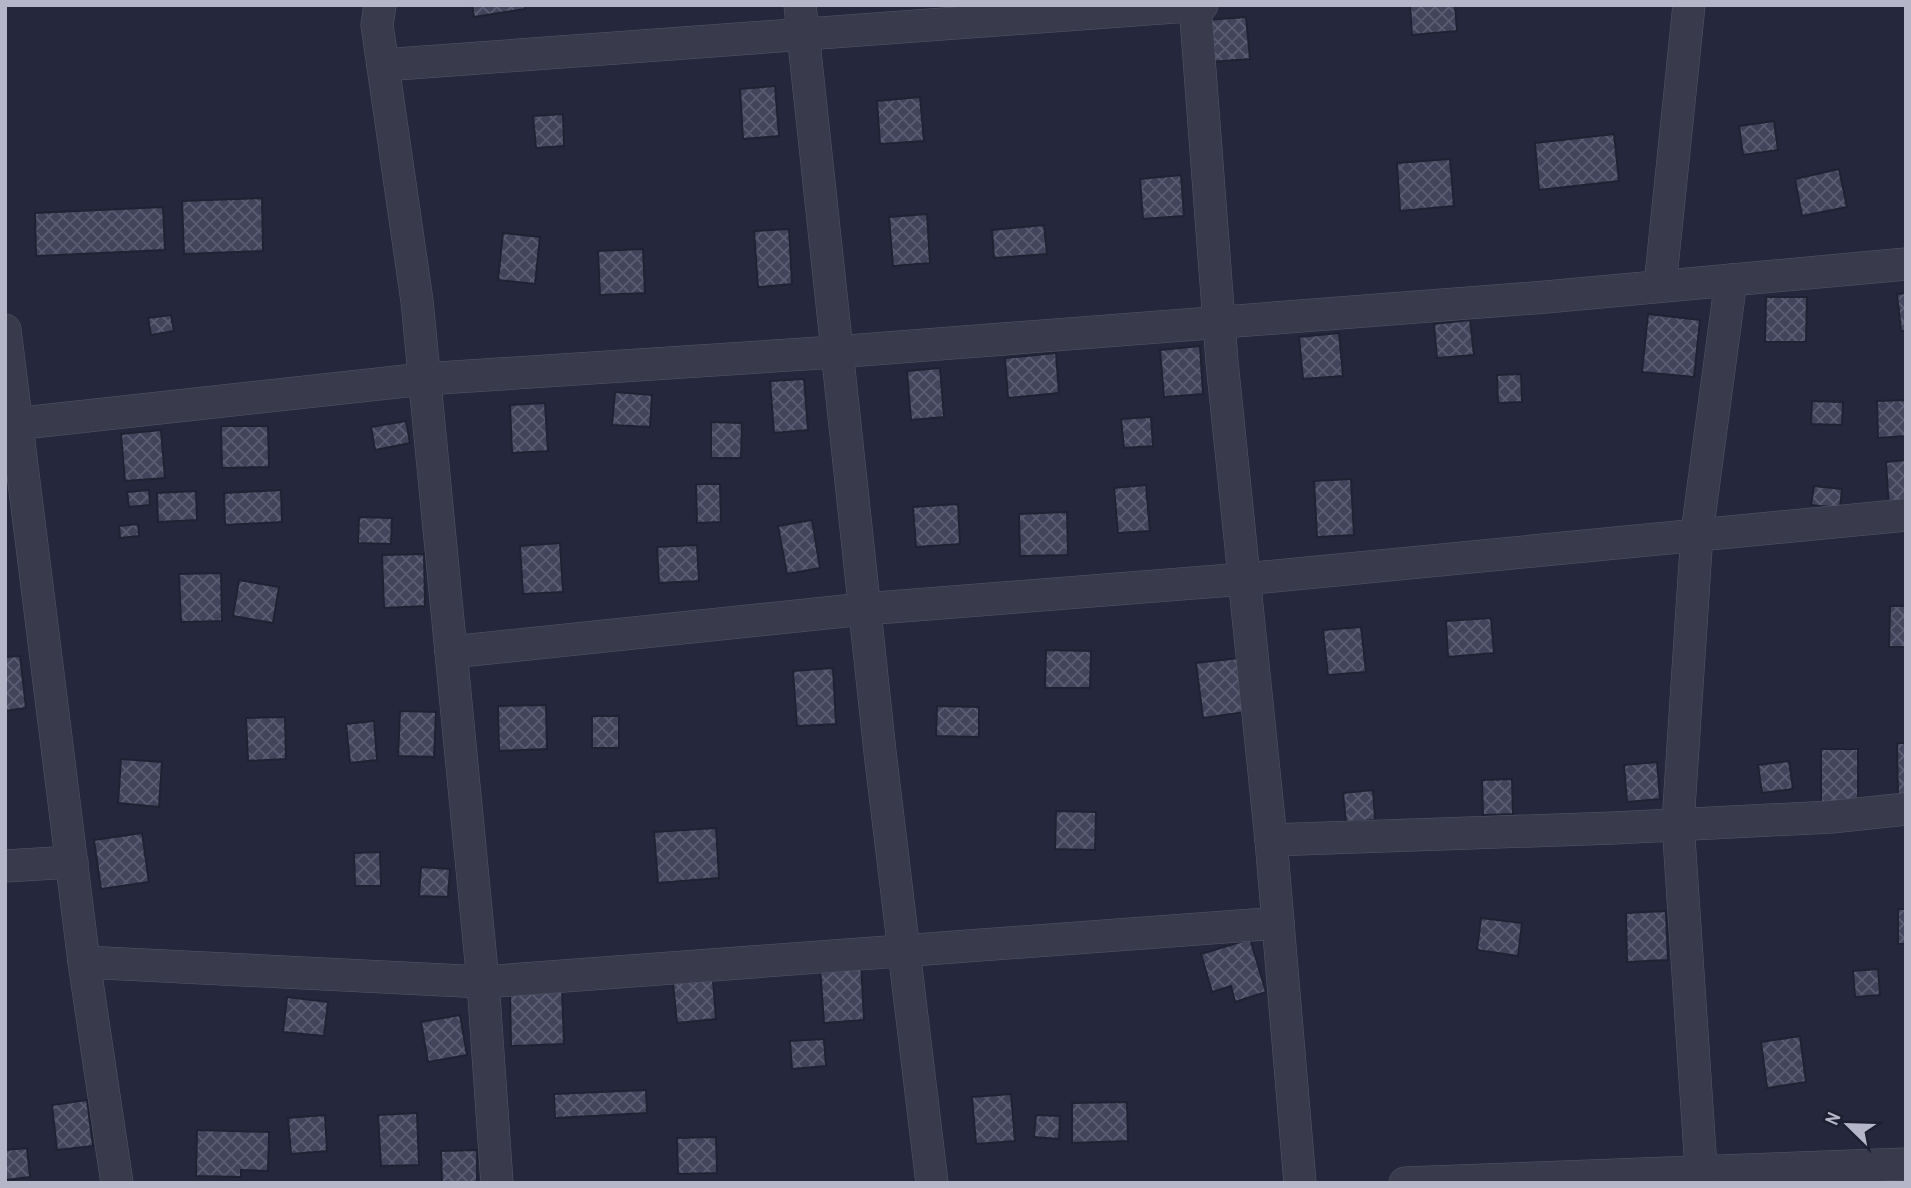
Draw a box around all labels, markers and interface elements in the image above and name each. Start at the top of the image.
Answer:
north arrow [1813,1090,1883,1160]
text: N [1818,1108,1847,1129]

